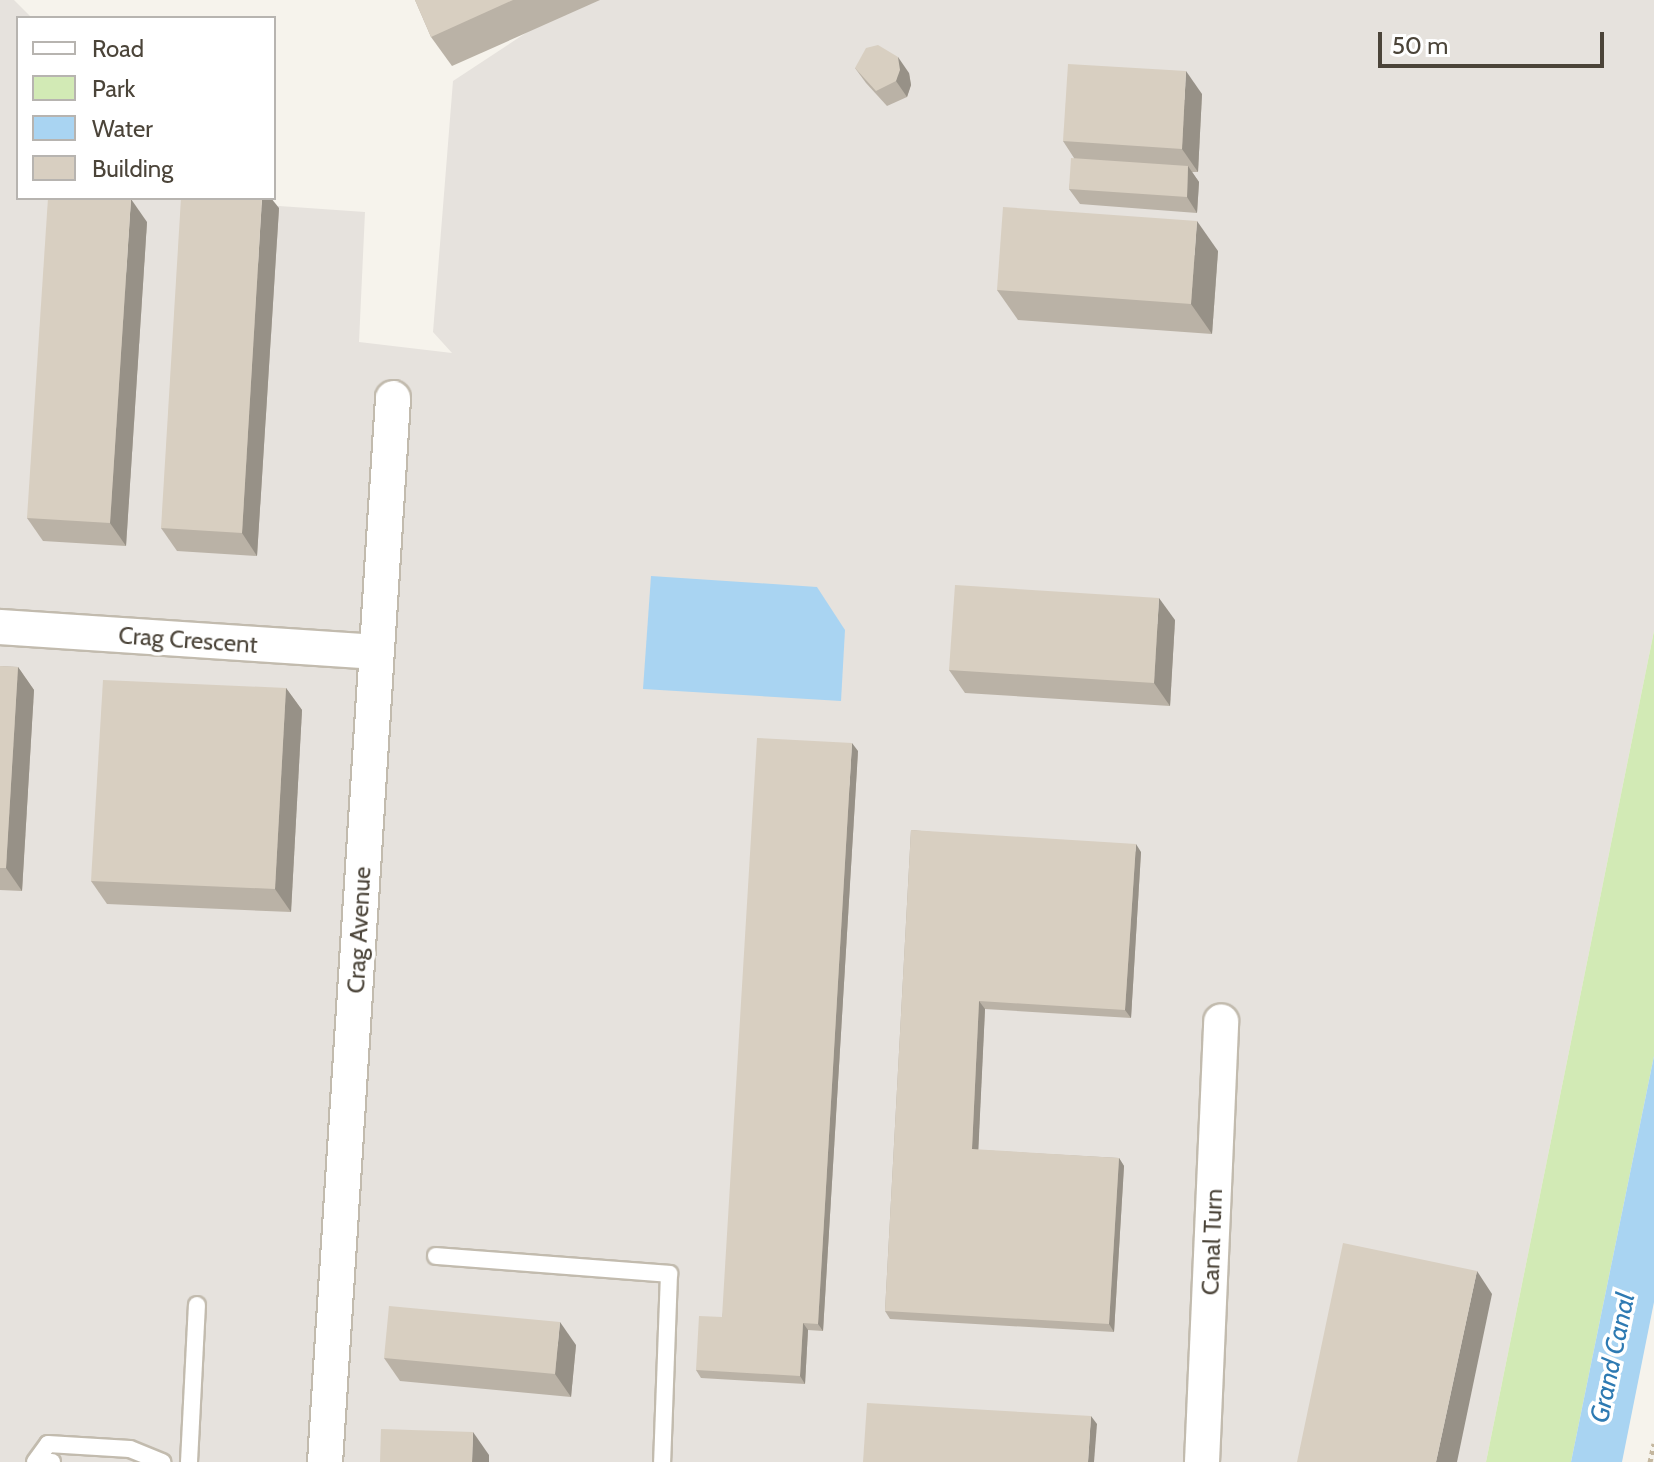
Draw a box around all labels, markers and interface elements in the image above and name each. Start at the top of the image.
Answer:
legend [16,16,276,200]
scale bar [1382,16,1608,66]
text: 50 m [1392,31,1448,60]
text: Road [92,34,144,63]
text: Park [92,74,135,103]
text: Water [92,114,153,143]
text: Building [92,154,173,183]
street label: Crag Crescent [117,621,259,659]
street label: Crag Avenue [341,866,377,994]
street label: Canal Turn [1196,1188,1228,1296]
water label: Grand Canal [1584,1290,1642,1426]

